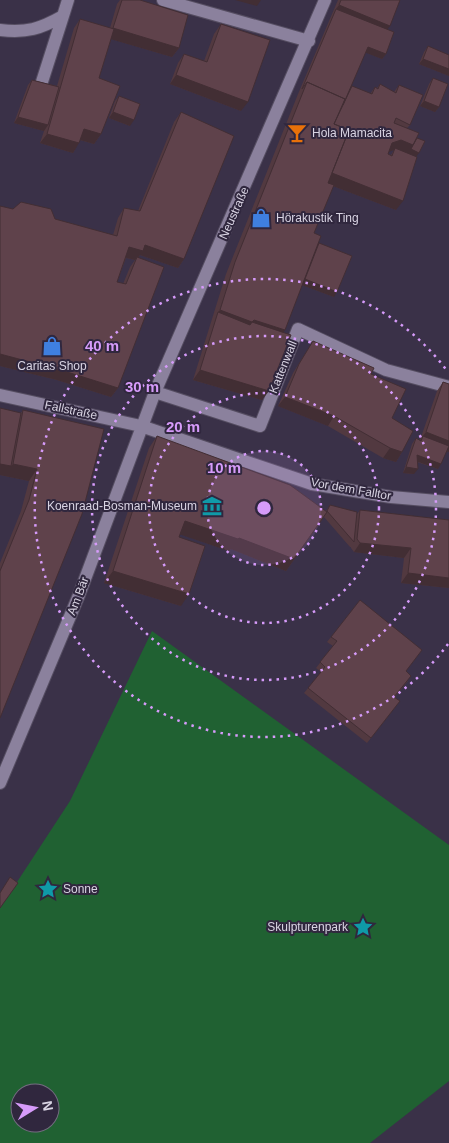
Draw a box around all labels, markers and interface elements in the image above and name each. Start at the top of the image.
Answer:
bar icon: Hola Mamacita [286,122,308,144]
place label: Hola Mamacita [312,126,392,140]
street label: Neustraße [216,184,252,241]
shop icon: Hörakustik Ting [250,207,272,229]
place label: Hörakustik Ting [276,211,359,225]
shop icon: Caritas Shop [41,335,63,357]
text: 40 m [85,337,119,354]
street label: Kattenwall [266,339,300,395]
place label: Caritas Shop [17,359,87,373]
text: 30 m [125,378,159,395]
street label: Fallstraße [43,398,99,422]
text: 20 m [166,418,200,435]
text: 10 m [207,459,241,476]
street label: Vor dem Falltor [310,475,392,503]
museum icon: Koenraad-Bosman-Museum [201,495,223,517]
place label: Koenraad-Bosman-Museum [47,499,197,513]
centre of rings [255,499,273,517]
street label: Am Bär [64,575,92,617]
place icon: Sonne [37,878,59,900]
place label: Sonne [63,882,98,896]
place icon: Skulpturenpark [352,916,374,938]
place label: Skulpturenpark [267,920,349,934]
north arrow [10,1083,60,1133]
text: N [39,1099,57,1112]

